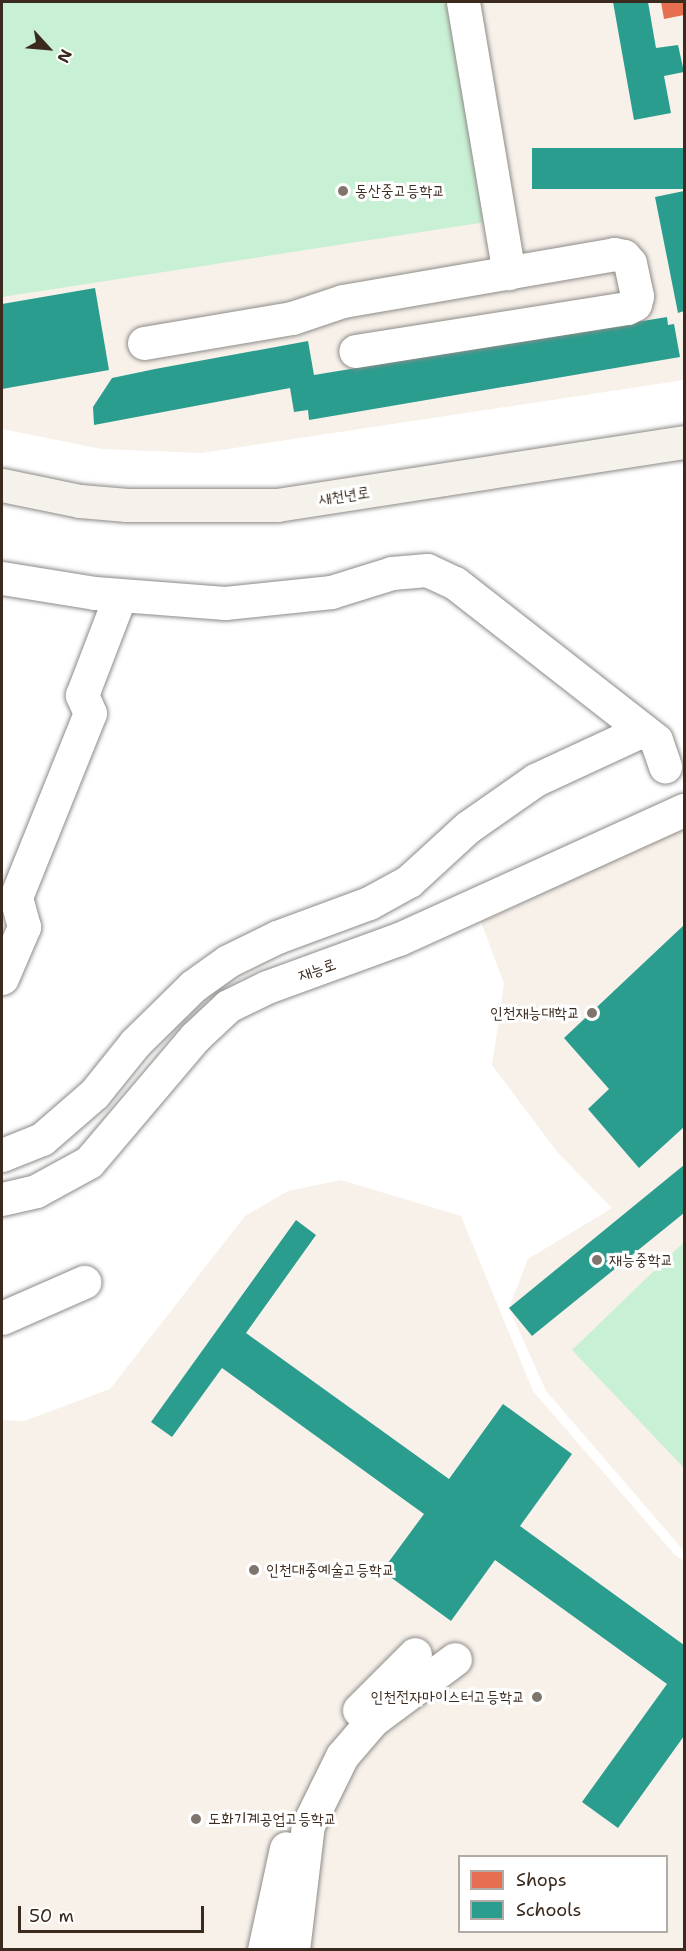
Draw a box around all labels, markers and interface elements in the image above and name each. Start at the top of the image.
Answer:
north arrow [18,18,78,78]
text: N [52,46,77,66]
place label: 동산중고등학교 [355,181,445,201]
marker: 동산중고등학교 [336,184,350,198]
street label: 새천년로 [317,483,371,509]
street label: 재능로 [296,955,338,985]
place label: 인천재능대학교 [490,1003,580,1023]
marker: 인천재능대학교 [585,1006,599,1020]
place label: 재능중학교 [609,1250,673,1270]
marker: 재능중학교 [590,1253,604,1267]
place label: 인천대중예술고등학교 [266,1560,395,1580]
marker: 인천대중예술고등학교 [247,1563,261,1577]
place label: 인천전자마이스터고등학교 [370,1687,525,1707]
marker: 인천전자마이스터고등학교 [530,1690,544,1704]
place label: 도화기계공업고등학교 [208,1809,337,1829]
marker: 도화기계공업고등학교 [189,1812,203,1826]
legend [458,1855,668,1933]
text: Shops [516,1868,567,1892]
scale bar [21,1894,207,1932]
text: Schools [516,1898,582,1922]
text: 50 m [29,1904,74,1928]

